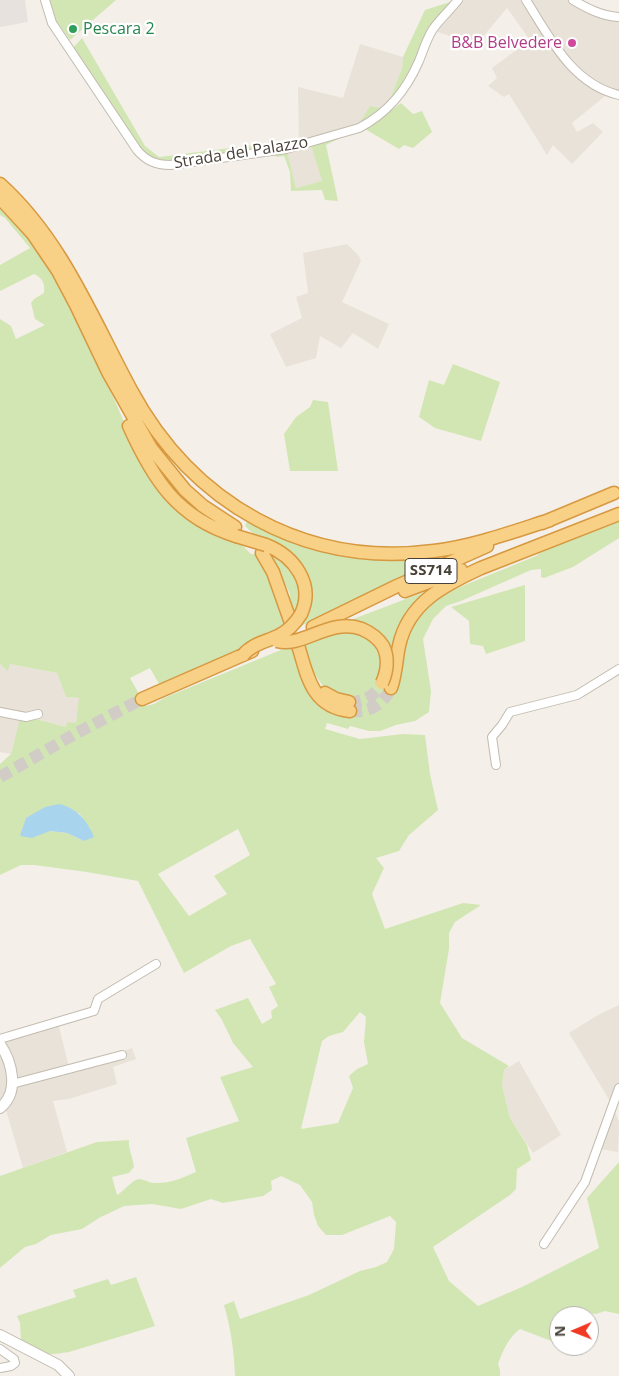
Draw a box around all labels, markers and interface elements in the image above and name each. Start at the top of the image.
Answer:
place label: Pescara 2 [83,19,155,39]
marker: Pescara 2 [67,23,79,35]
place label: B&B Belvedere [451,33,562,53]
marker: B&B Belvedere [566,37,578,49]
street label: Strada del Palazzo [172,133,310,173]
road number: SS714 [405,558,457,584]
north arrow [549,1306,599,1356]
text: N [550,1325,569,1337]

